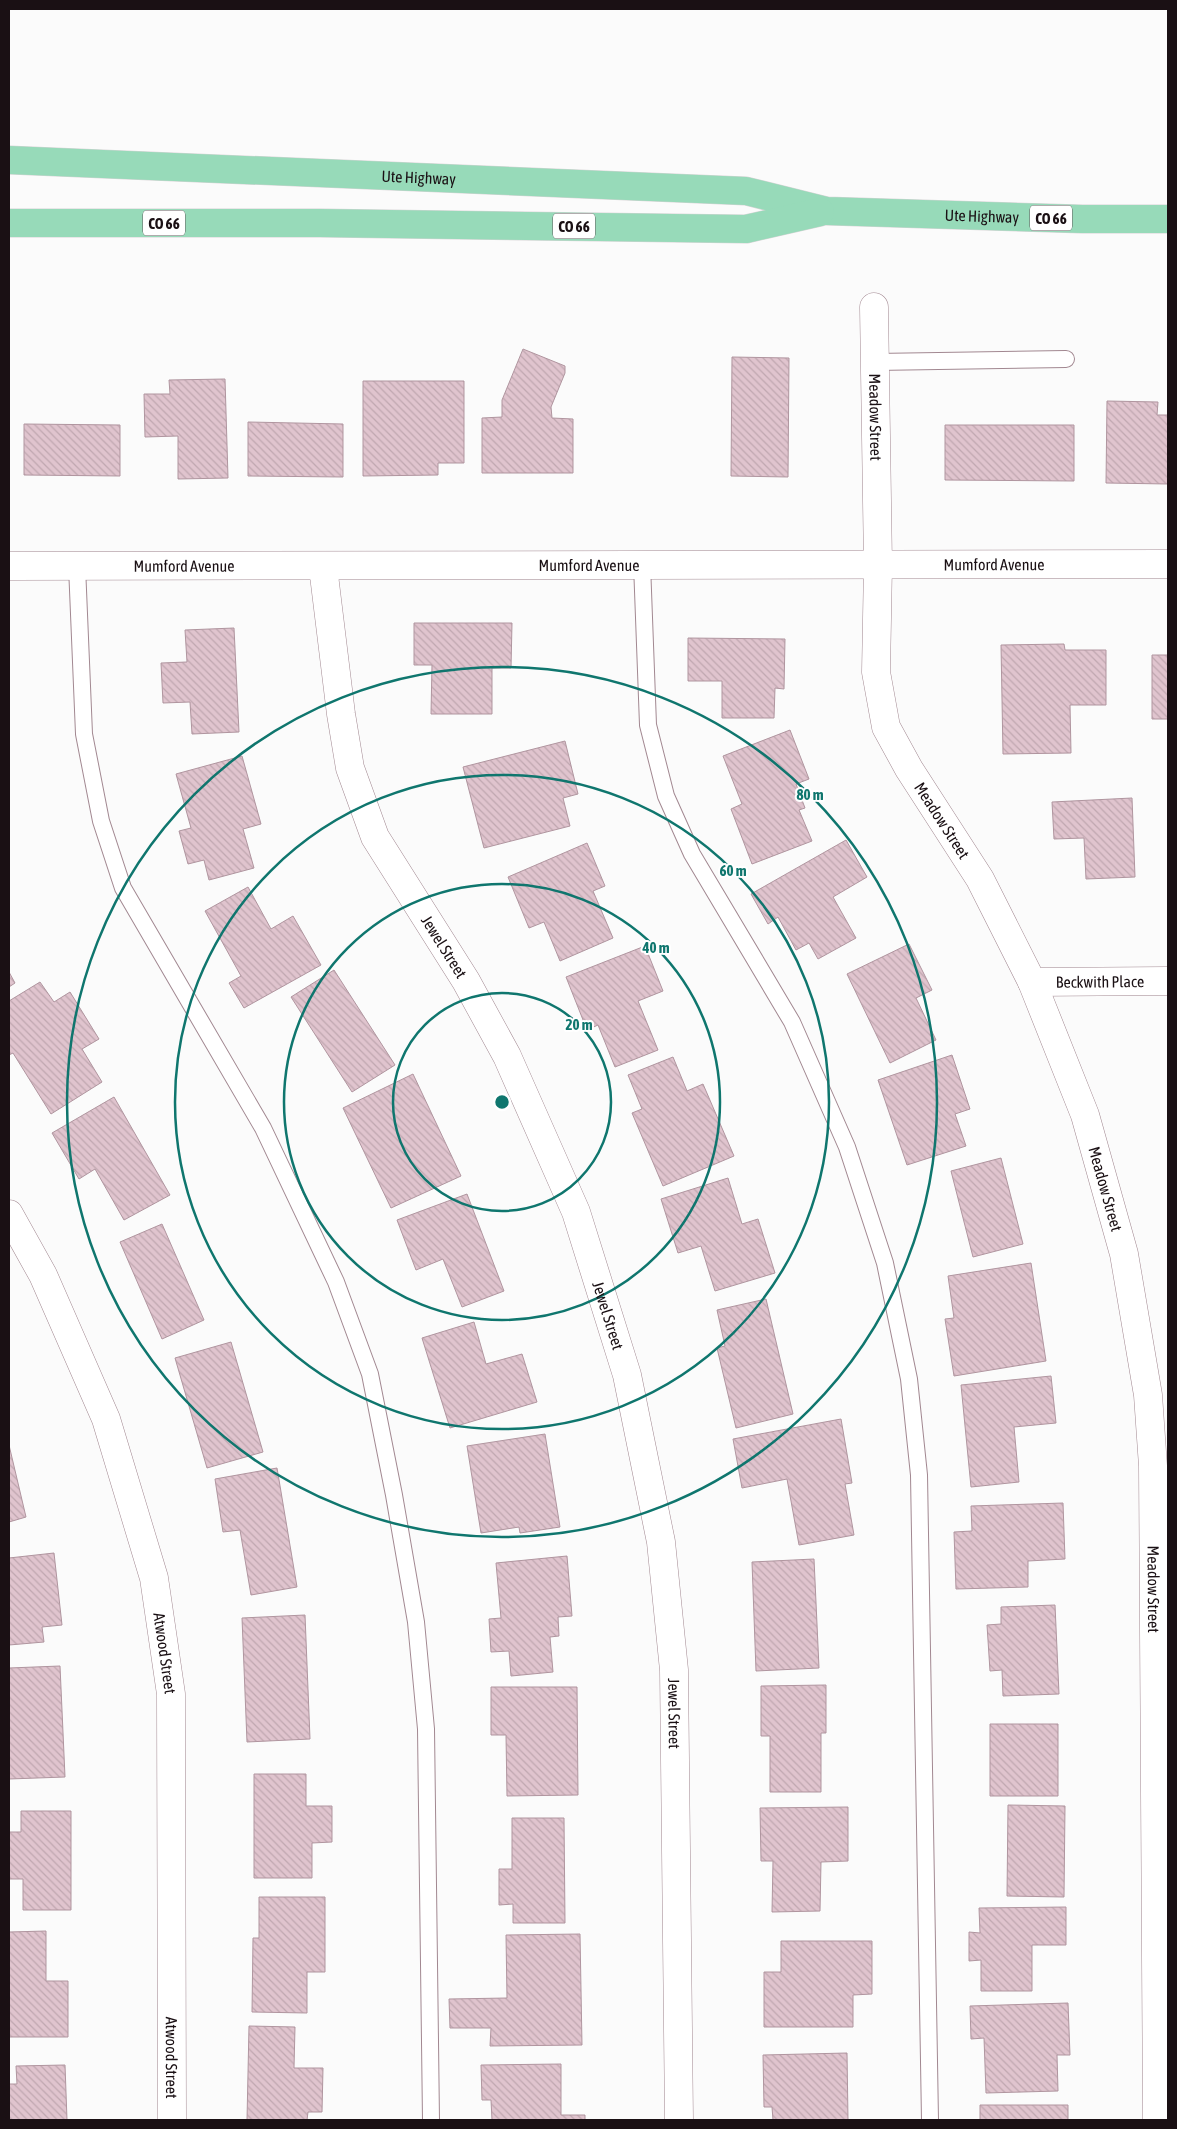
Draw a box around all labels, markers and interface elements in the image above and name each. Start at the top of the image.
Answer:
street label: Ute Highway [381,167,457,189]
street label: Ute Highway [944,206,1020,227]
road number: CO 66 [1030,206,1072,230]
road number: CO 66 [143,210,185,236]
road number: CO 66 [553,214,595,238]
street label: Meadow Street [866,373,885,461]
street label: Mumford Avenue [944,555,1044,573]
street label: Mumford Avenue [539,556,639,574]
street label: Mumford Avenue [134,557,234,575]
street label: Meadow Street [911,779,974,862]
text: 80 m [797,786,824,803]
text: 60 m [720,862,747,879]
street label: Jewel Street [418,912,471,982]
text: 40 m [642,939,670,956]
street label: Beckwith Place [1056,972,1144,991]
text: 20 m [566,1016,593,1033]
centre of rings [493,1093,511,1111]
street label: Meadow Street [1085,1144,1126,1234]
street label: Jewel Street [589,1279,628,1352]
street label: Meadow Street [1144,1545,1163,1633]
street label: Atwood Street [150,1611,180,1695]
street label: Jewel Street [665,1678,684,1749]
street label: Atwood Street [163,2017,181,2099]

